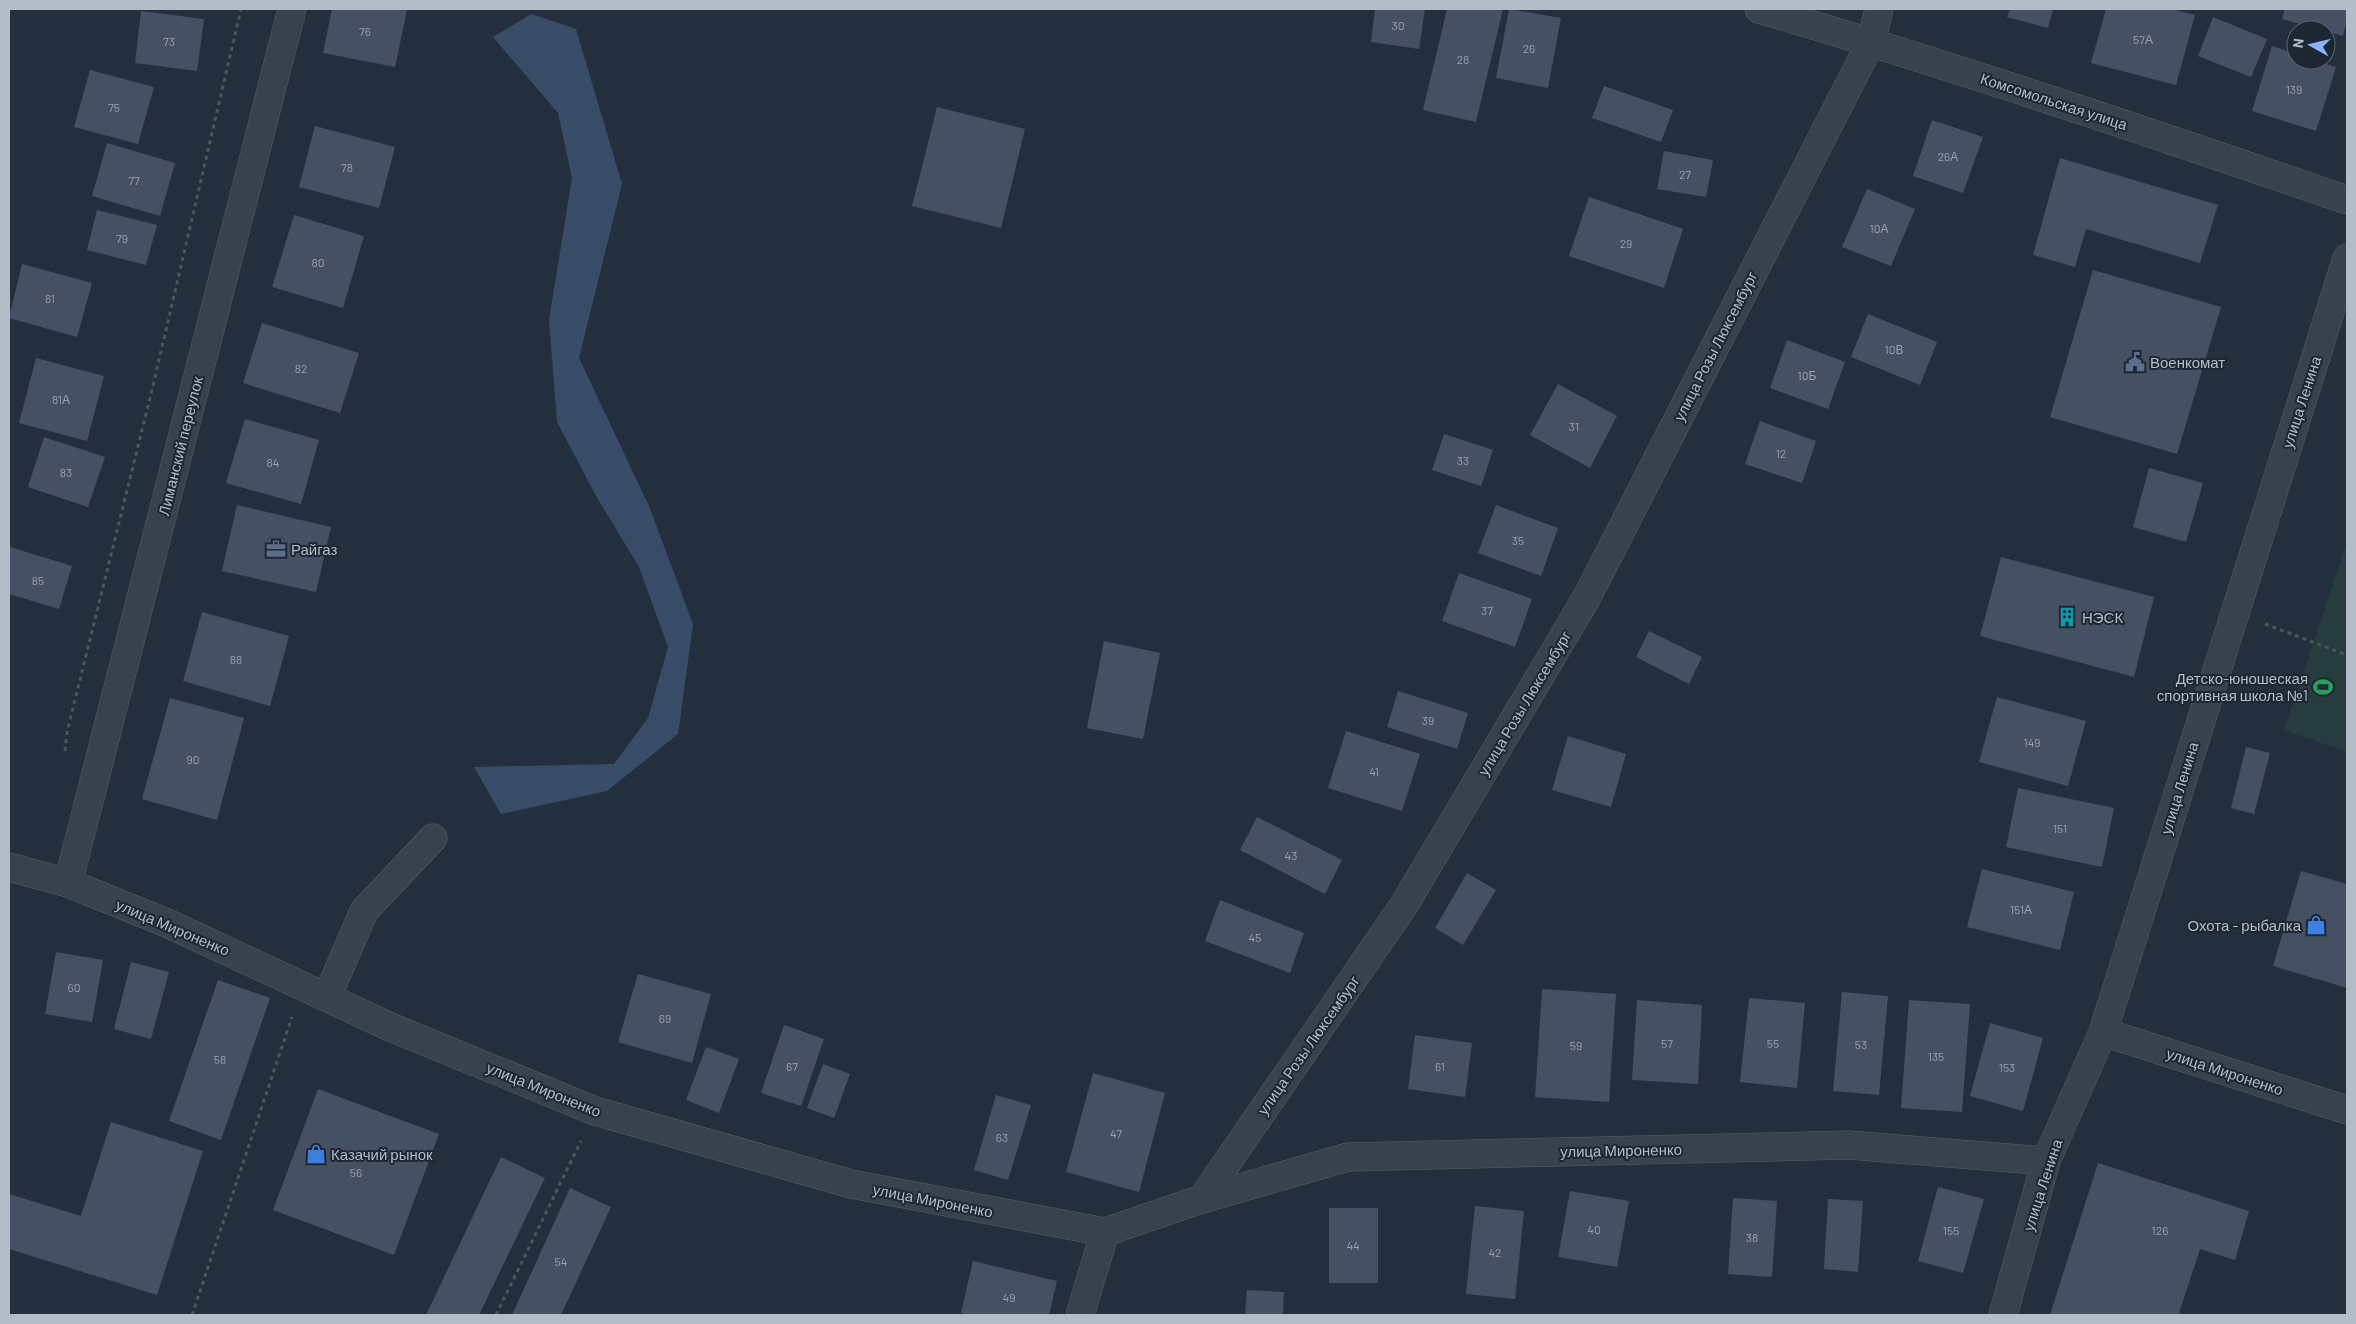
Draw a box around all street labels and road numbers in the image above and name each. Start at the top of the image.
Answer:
street label: Комсомольская улица [1978,69,2130,133]
street label: улица Розы Люксембург [1669,268,1761,424]
street label: улица Ленина [2278,353,2325,450]
street label: Лиманский переулок [154,374,206,518]
street label: улица Розы Люксембург [1474,627,1575,779]
street label: улица Ленина [2156,739,2202,836]
street label: улица Мироненко [113,895,233,959]
street label: улица Розы Люксембург [1253,972,1363,1118]
street label: улица Мироненко [2164,1044,2286,1098]
street label: улица Мироненко [484,1058,604,1120]
street label: улица Ленина [2019,1136,2066,1233]
street label: улица Мироненко [1560,1140,1682,1160]
street label: улица Мироненко [872,1180,994,1220]

